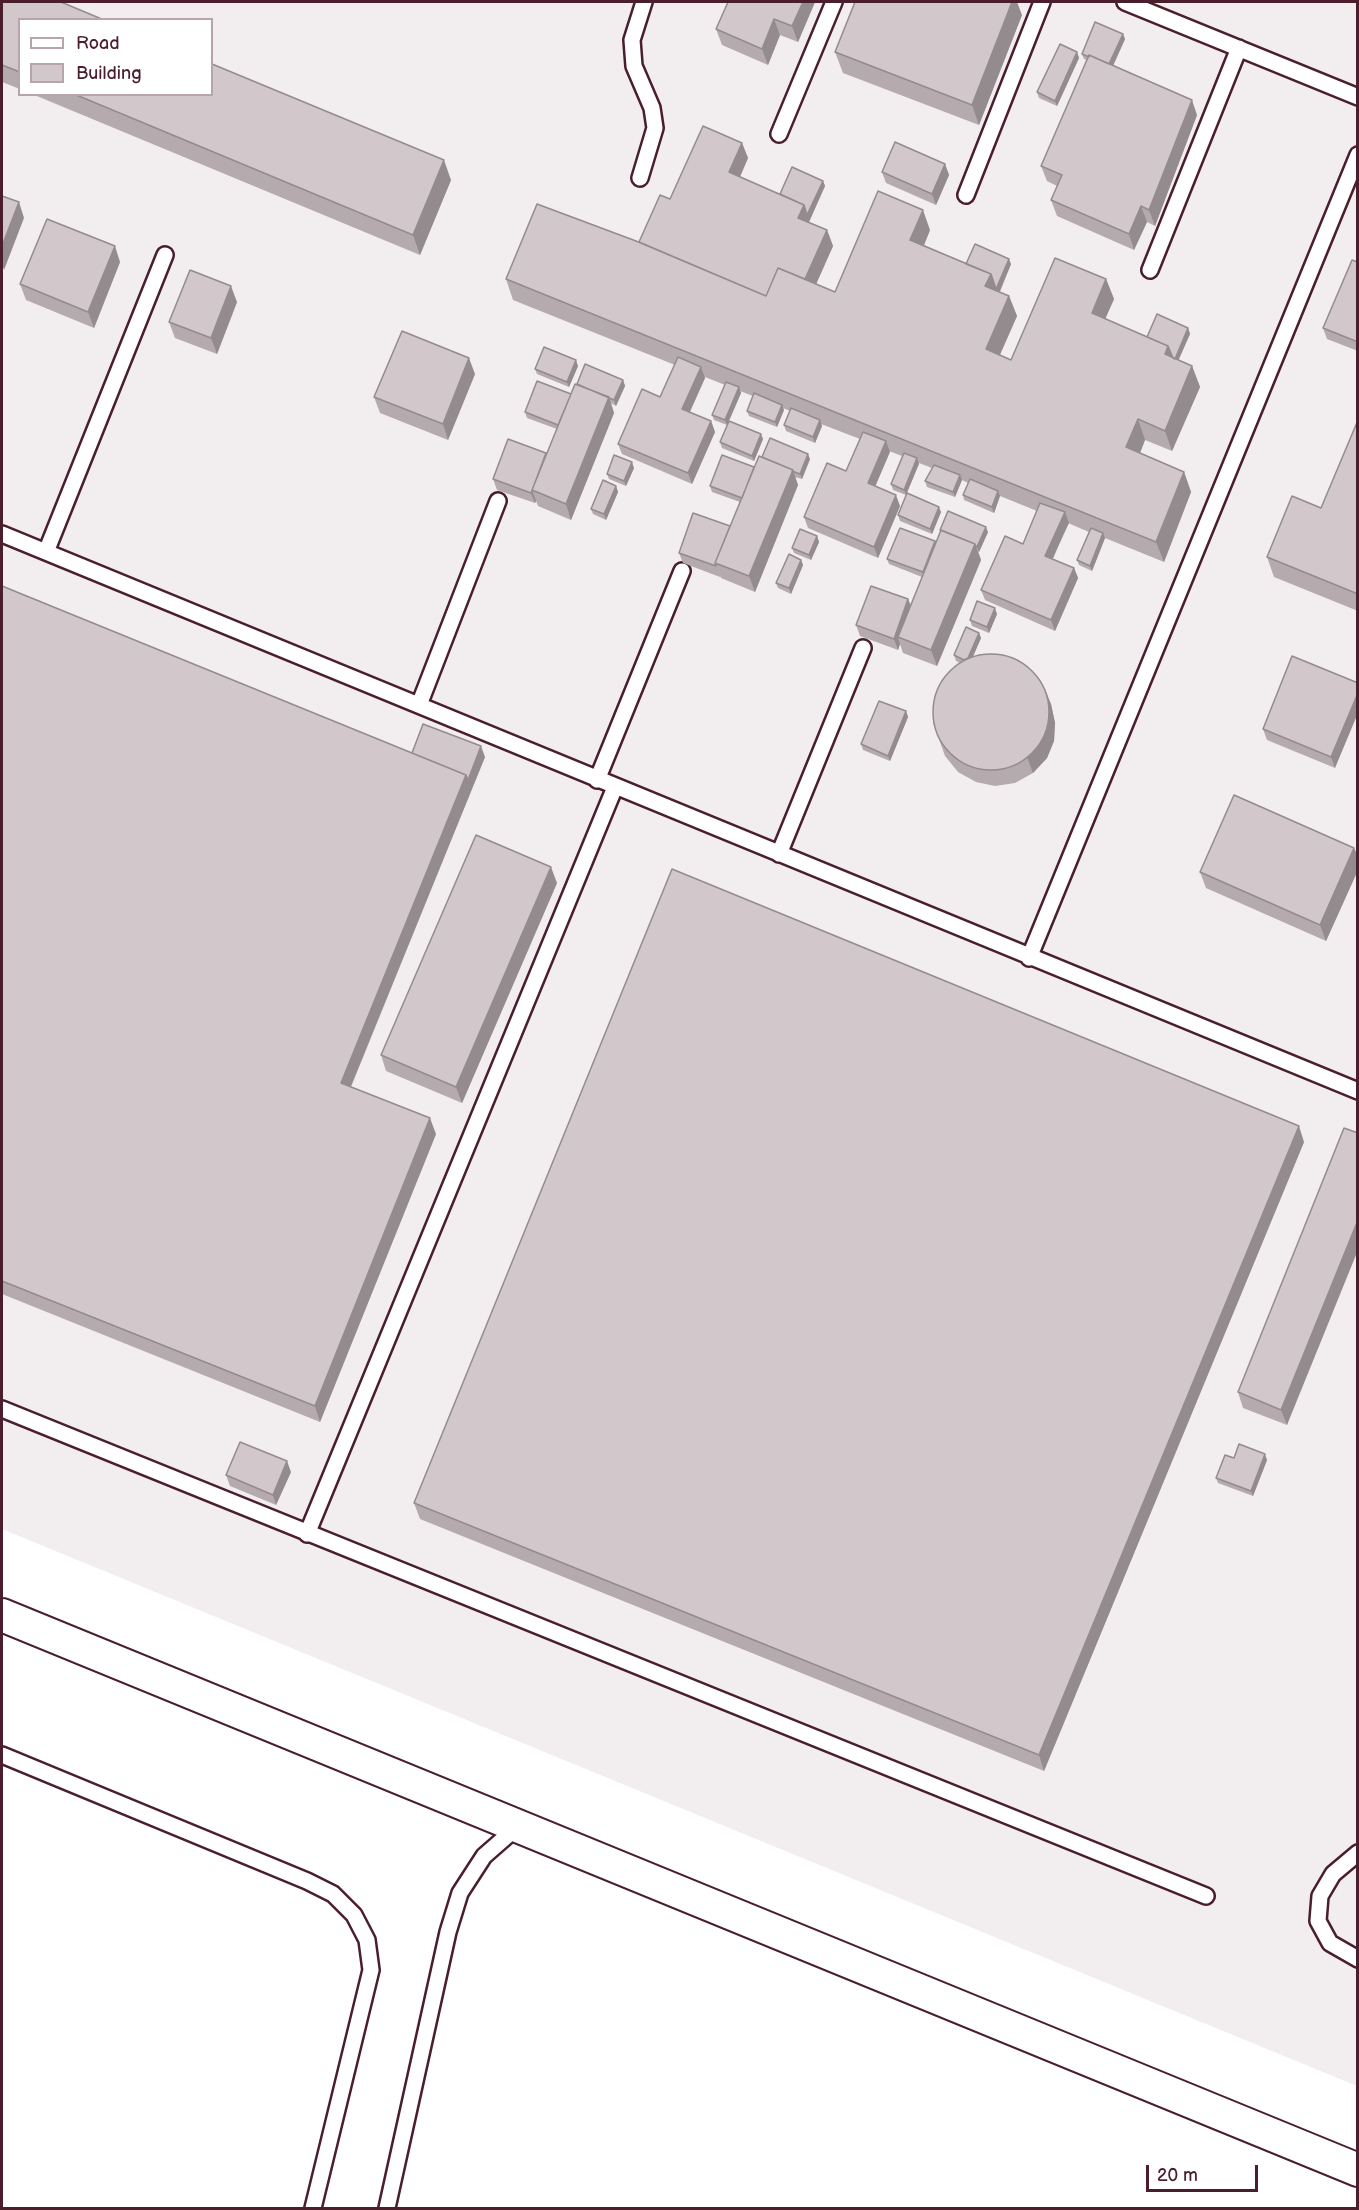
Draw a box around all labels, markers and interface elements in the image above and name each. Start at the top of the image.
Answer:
legend [18,18,213,96]
text: Road [76,33,120,54]
text: Building [76,63,142,84]
scale bar [1149,2153,1262,2191]
text: 20 m [1157,2165,1198,2186]

